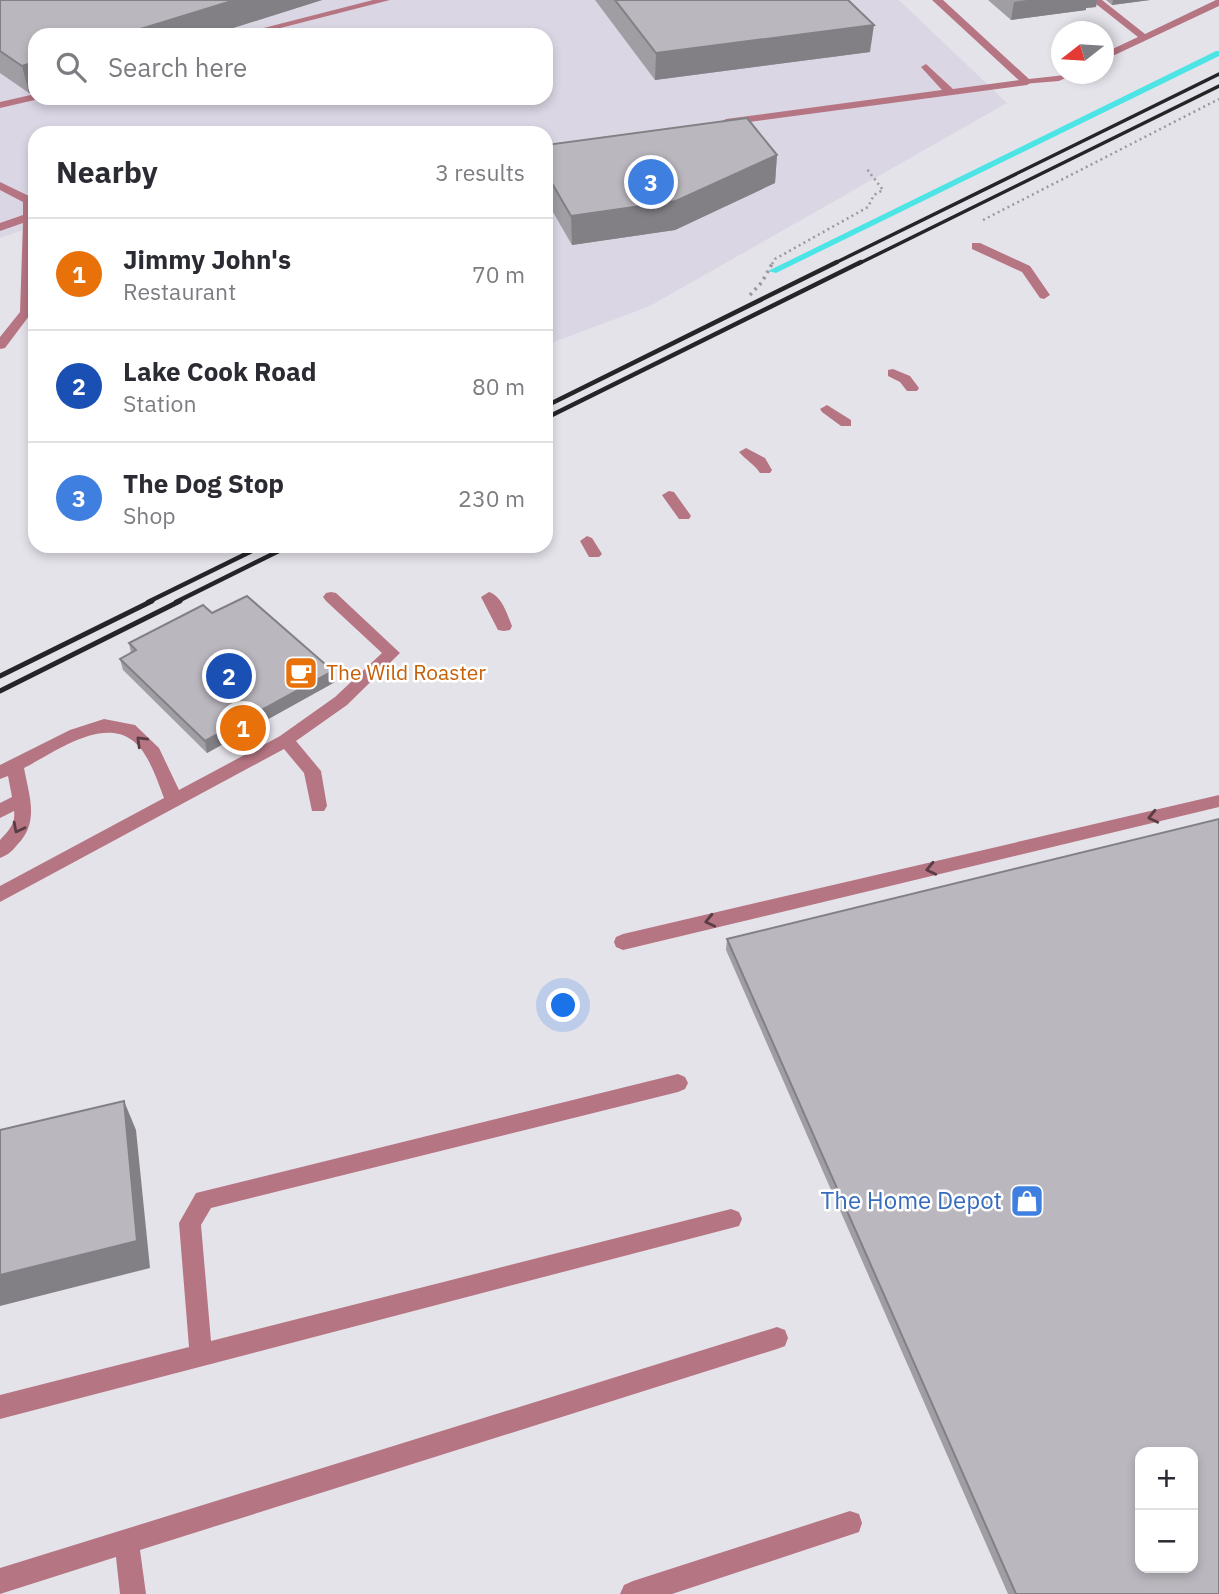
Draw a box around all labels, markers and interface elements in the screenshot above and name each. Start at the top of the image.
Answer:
north arrow [1051,21,1114,84]
search box [28,28,553,105]
icon: search [52,48,90,86]
text: Search here [108,50,247,84]
text: Nearby [56,152,158,191]
pin: 3 [628,156,674,208]
text: 3 results [435,157,525,187]
text: Jimmy John's [123,242,291,276]
text: 1 [72,259,86,289]
text: 70 m [472,259,525,289]
text: Restaurant [123,276,236,306]
text: Lake Cook Road [123,354,317,388]
text: 2 [72,371,86,401]
text: 80 m [472,371,525,401]
text: Station [123,388,197,418]
text: The Dog Stop [123,466,284,500]
text: 3 [72,483,86,513]
text: 230 m [458,483,525,513]
text: Shop [123,500,176,530]
pin: 2 [206,650,252,702]
cafe icon: The Wild Roaster [282,654,320,692]
place label: The Wild Roaster [326,658,486,686]
pin: 1 [220,702,266,754]
one-way arrow [137,736,150,749]
one-way arrow [1147,809,1159,823]
one-way arrow [13,820,27,833]
one-way arrow [925,861,937,875]
one-way arrow [704,913,716,927]
your location [546,988,580,1022]
shop icon: The Home Depot [1008,1182,1046,1220]
place label: The Home Depot [821,1184,1002,1216]
map controls [1135,1447,1198,1573]
button: + [1135,1447,1198,1510]
button: − [1135,1510,1198,1573]

